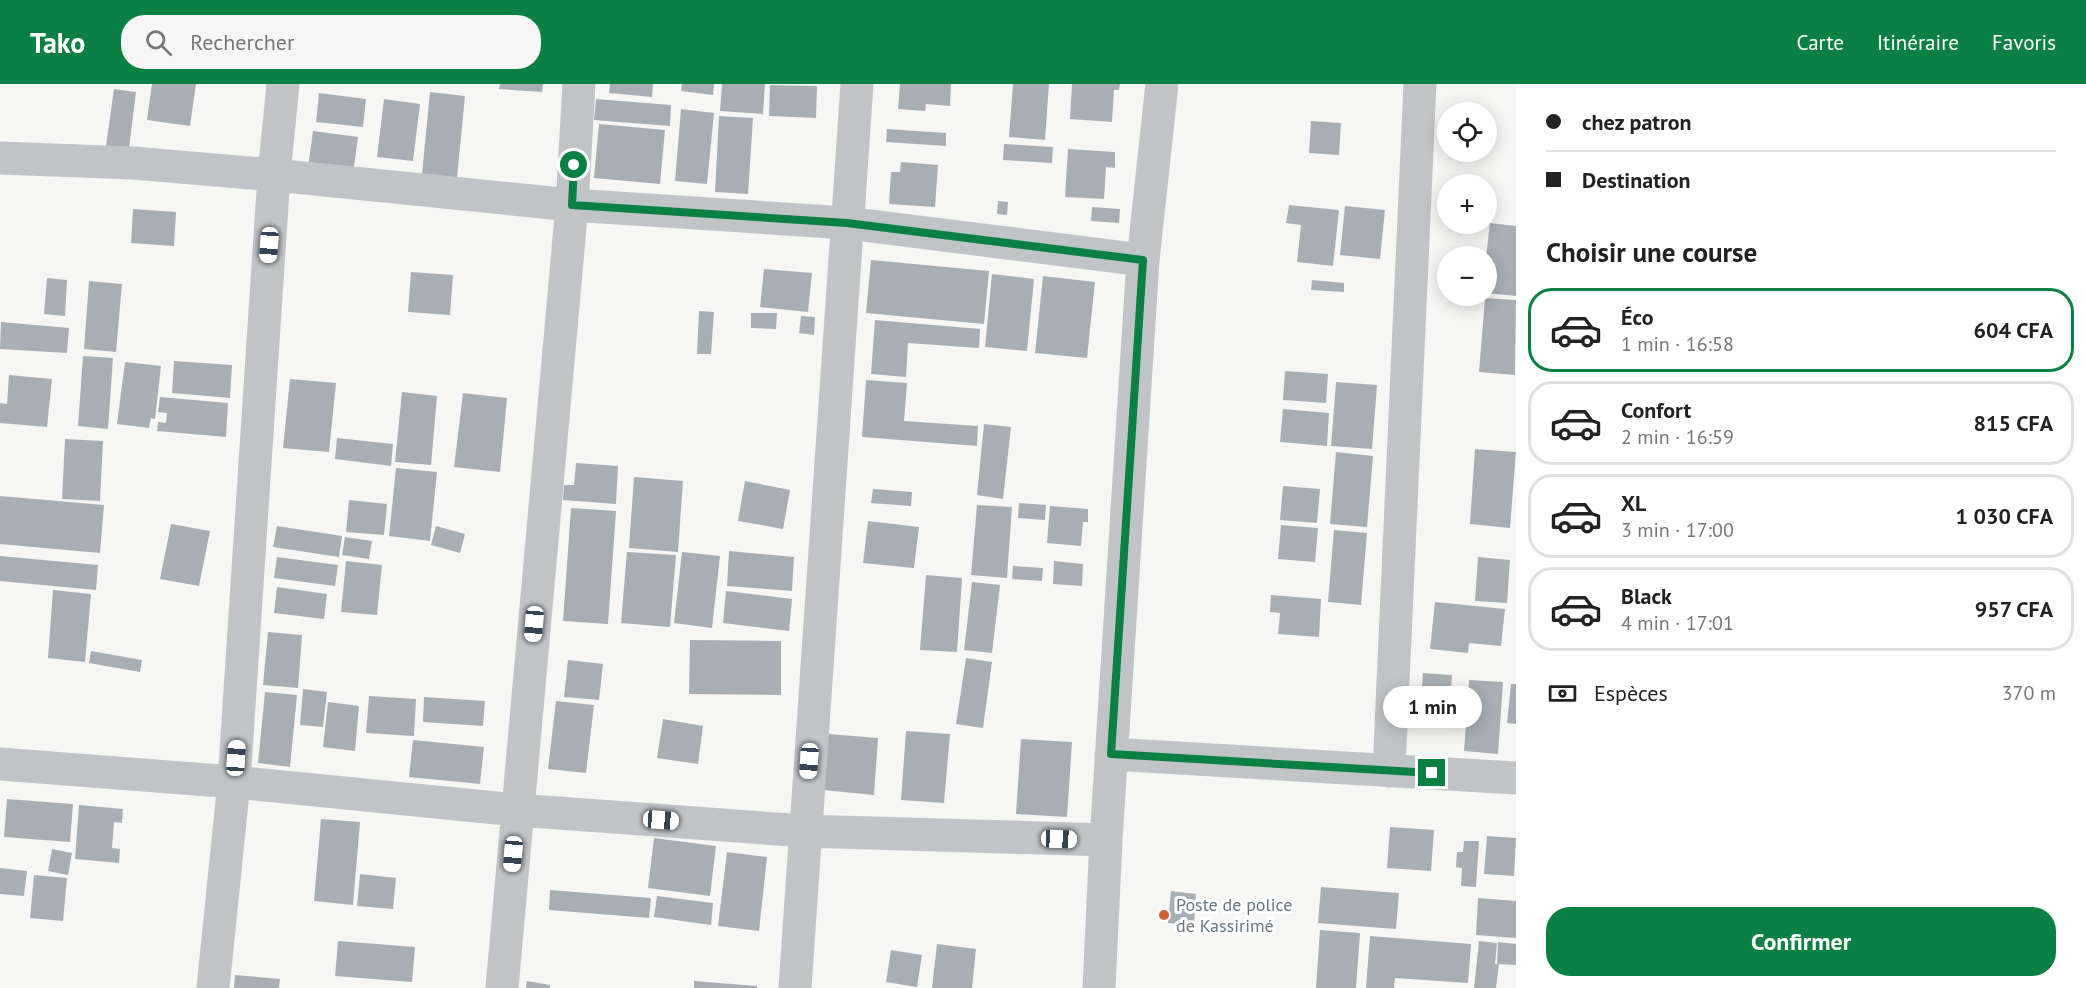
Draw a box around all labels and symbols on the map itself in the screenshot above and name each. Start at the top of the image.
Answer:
route start [560,151,587,178]
car [259,226,279,264]
car [523,605,545,643]
callout: 1 min [1382,686,1482,728]
car [226,739,246,777]
car [799,742,819,780]
route end [1418,759,1445,786]
car [642,810,680,830]
car [1041,829,1077,849]
car [502,835,524,873]
place label: Poste de police de Kassirimé [1176,893,1292,937]
marker: Poste de police de Kassirimé [1157,908,1171,922]

